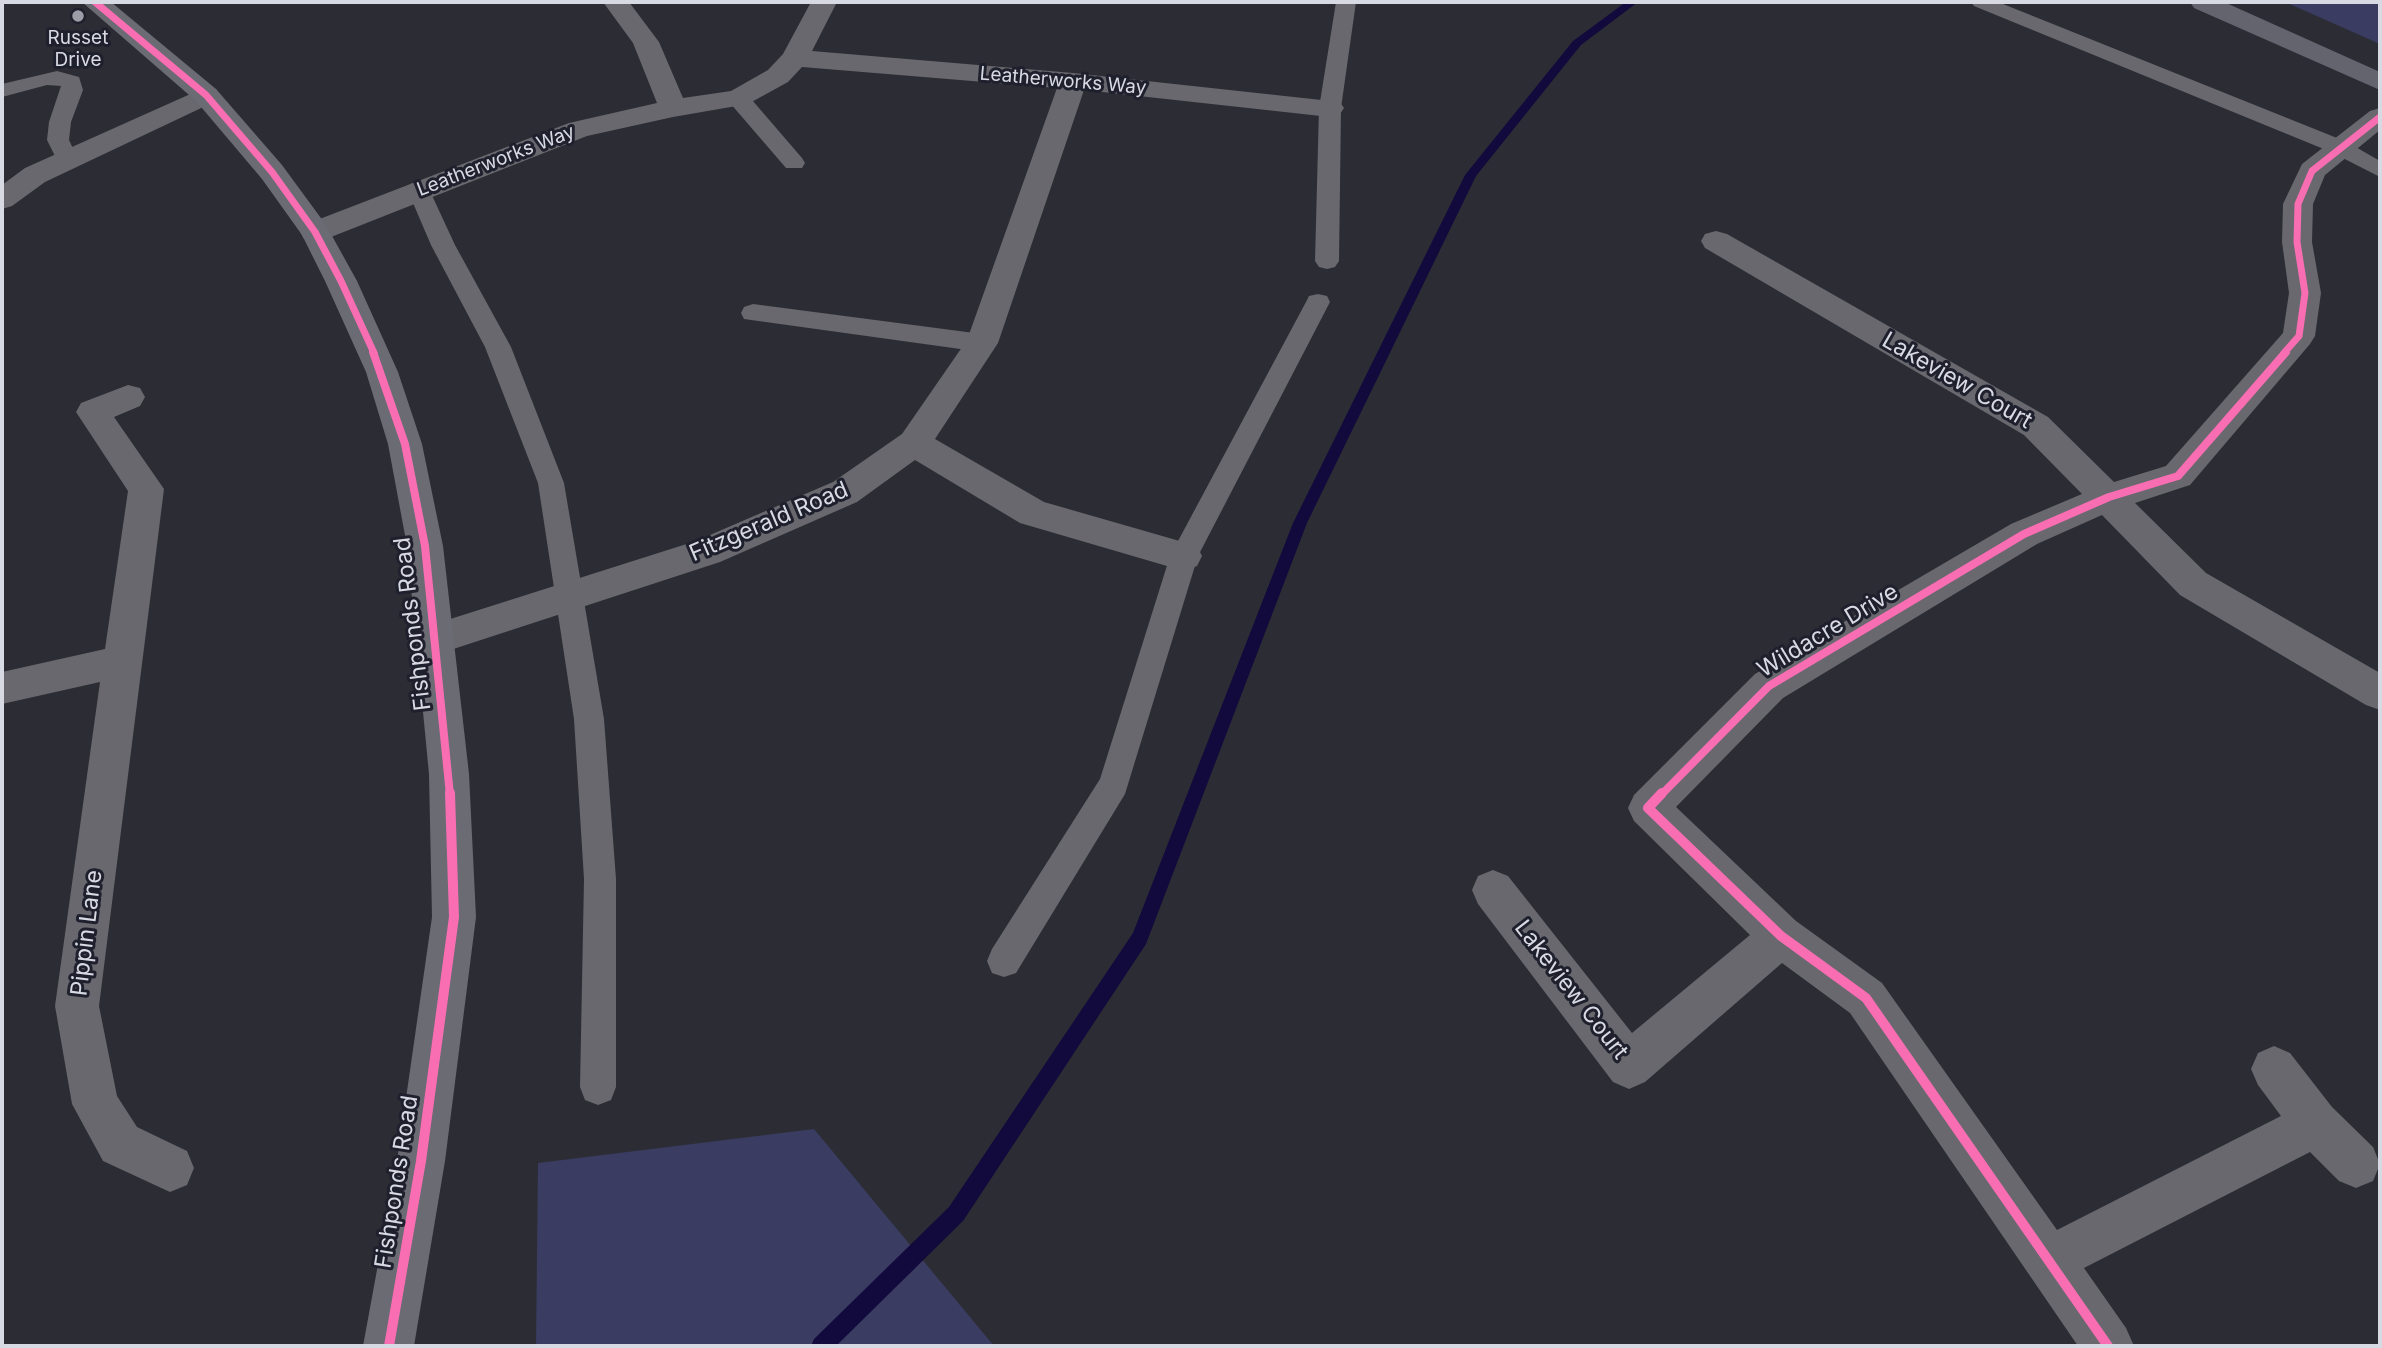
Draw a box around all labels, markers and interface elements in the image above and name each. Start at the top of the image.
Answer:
marker: Russet Drive [70,8,86,24]
place label: Russet Drive [48,27,108,71]
street label: Leatherworks Way [979,62,1147,100]
street label: Leatherworks Way [414,120,578,202]
street label: Lakeview Court [1877,327,2037,435]
street label: Fitzgerald Road [685,476,853,568]
street label: Fishponds Road [389,536,437,712]
street label: Wildacre Drive [1753,578,1903,684]
street label: Pippin Lane [66,868,108,998]
street label: Lakeview Court [1508,915,1634,1065]
street label: Fishponds Road [370,1094,424,1270]

